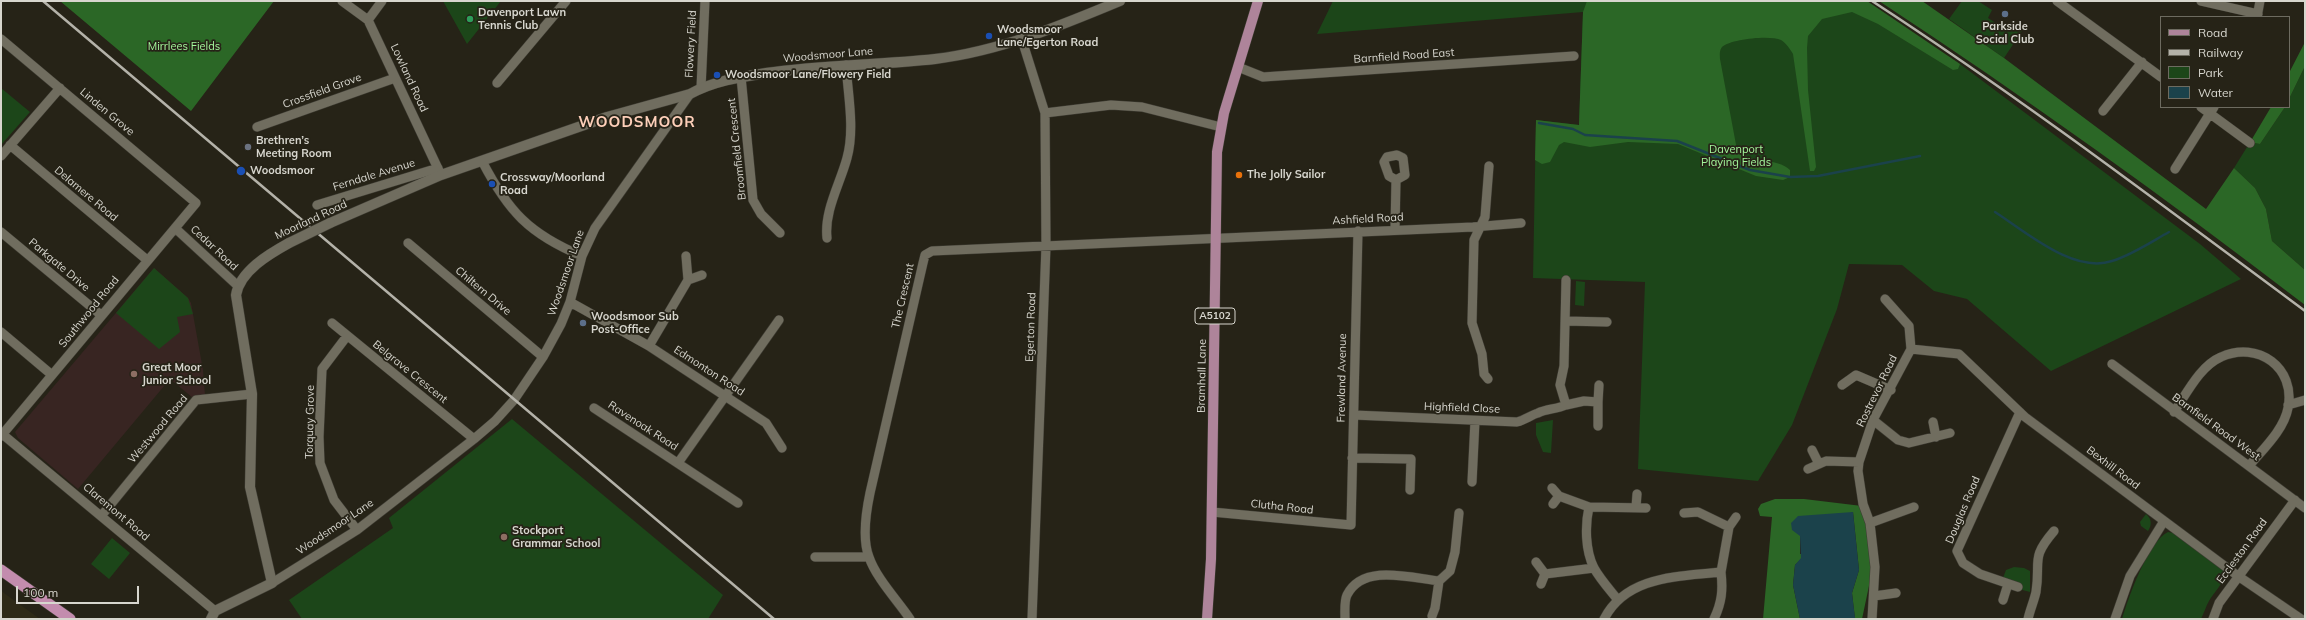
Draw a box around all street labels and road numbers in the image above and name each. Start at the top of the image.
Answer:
street label: Flowery Field [683,10,699,78]
street label: Lowland Road [387,42,431,114]
street label: Woodsmoor Lane [782,44,874,66]
street label: Barnfield Road East [1353,46,1455,66]
street label: Crossfield Grove [281,71,363,111]
street label: Linden Grove [77,85,137,139]
street label: Broomfield Crescent [725,97,749,201]
street label: Ferndale Avenue [331,156,417,194]
street label: Delamere Road [52,164,120,224]
street label: Moorland Road [273,198,349,242]
street label: Ashfield Road [1332,211,1404,227]
street label: Cedar Road [188,223,240,273]
street label: Woodsmoor Lane [545,228,587,318]
street label: Parkgate Drive [26,236,92,294]
street label: The Crescent [889,262,917,330]
street label: Chiltern Drive [452,264,514,318]
street label: Southwood Road [56,274,122,350]
street label: Egerton Road [1023,292,1039,362]
road number: A5102 [1195,308,1235,324]
street label: Frewland Avenue [1335,333,1349,423]
street label: Belgrave Crescent [370,338,450,406]
street label: Bramhall Lane [1195,339,1209,413]
street label: Edmonton Road [671,343,747,399]
street label: Rostrevor Road [1854,353,1900,429]
street label: Torquay Grove [303,385,317,459]
street label: Barnfield Road West [2169,391,2263,463]
street label: Westwood Road [126,392,190,466]
street label: Ravenoak Road [606,398,680,454]
street label: Highfield Close [1424,400,1500,416]
street label: Bexhill Road [2084,444,2142,492]
street label: Douglas Road [1943,474,1983,546]
street label: Claremont Road [80,480,152,544]
street label: Woodsmoor Lane [294,496,376,558]
street label: Clutha Road [1250,497,1314,517]
street label: Eccleston Road [2214,516,2270,586]

